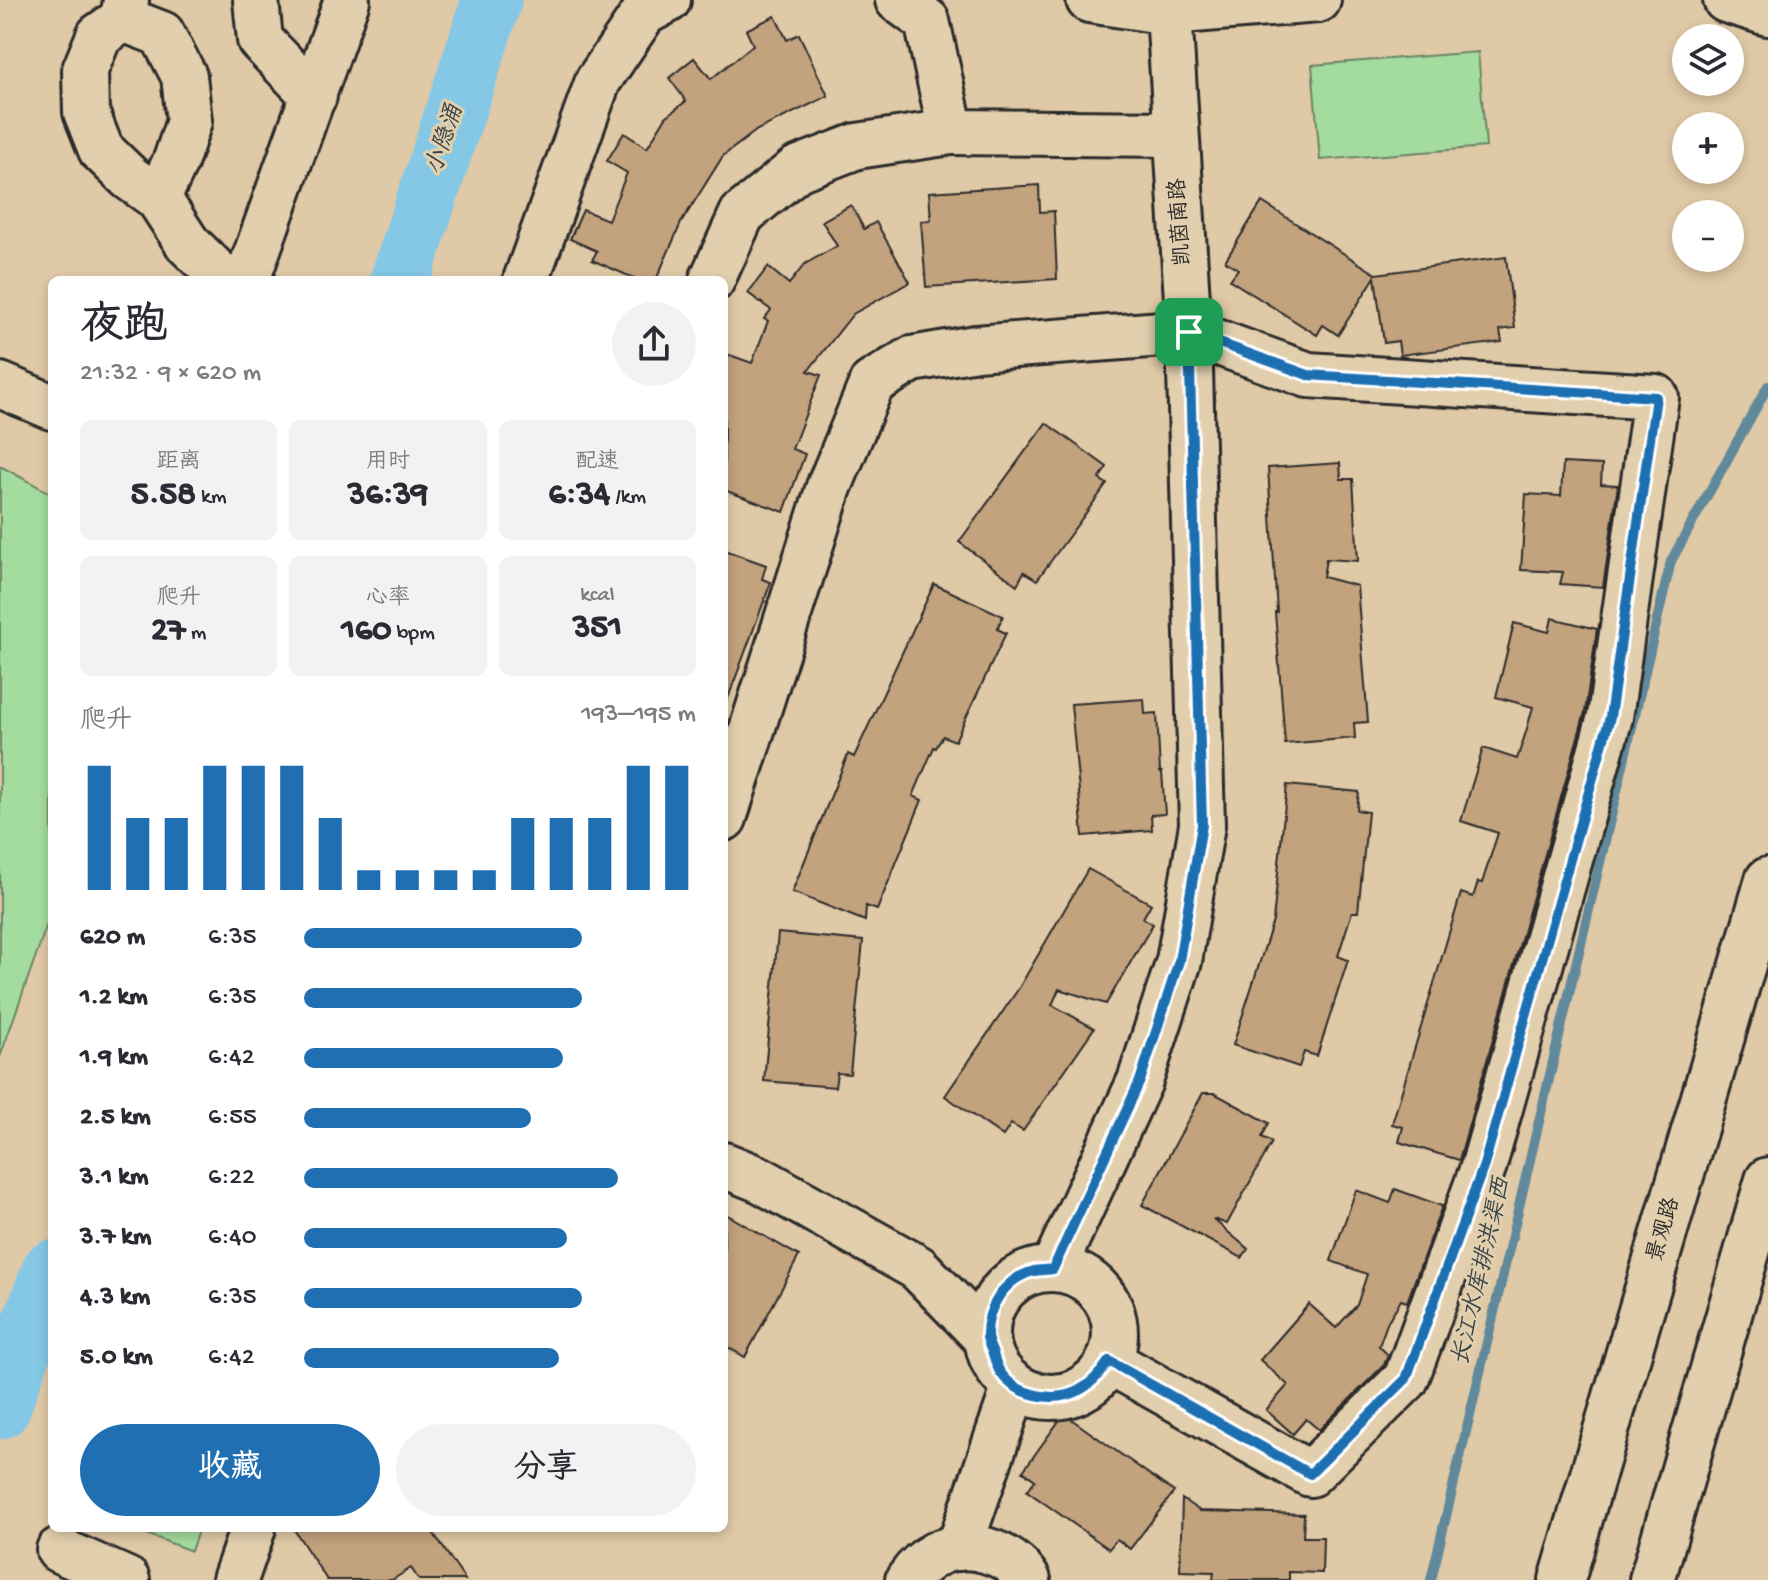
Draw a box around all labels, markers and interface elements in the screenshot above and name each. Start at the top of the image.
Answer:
map controls [1672,24,1744,272]
button: layers [1672,24,1744,96]
water label: 小隐涌 [420,100,471,179]
button: + [1672,112,1744,184]
street label: 凯茵南路 [1164,177,1198,267]
button: − [1672,200,1744,272]
pin [1155,298,1223,366]
button: share [612,302,696,386]
text: 夜跑 [80,303,168,355]
icon: arrive [1167,310,1211,354]
text: 21:32 · 9 × 620 m [80,359,261,390]
text: 距离 [157,450,201,476]
text: 用时 [366,450,410,476]
text: 配速 [575,450,619,476]
text: 5.58 [131,476,196,516]
text: 36:39 [348,476,428,516]
text: 6:34 [549,476,610,516]
text: km [196,485,227,511]
text: /km [610,485,646,511]
text: kcal [580,583,614,609]
text: 爬升 [157,586,201,612]
text: 心率 [366,586,410,612]
text: 351 [573,609,622,649]
text: 27 [151,612,185,652]
text: 160 [341,612,391,652]
text: m [185,621,206,647]
text: bpm [391,621,435,647]
text: 193–195 m [581,700,696,731]
text: 爬升 [80,707,132,738]
text: 620 m [80,923,145,954]
text: 6:35 [208,923,257,954]
text: 1.2 km [80,983,148,1014]
text: 6:35 [208,983,257,1014]
text: 1.9 km [80,1043,148,1074]
text: 6:42 [208,1043,254,1074]
text: 2.5 km [80,1103,151,1134]
text: 6:55 [208,1103,257,1134]
text: 3.1 km [80,1163,148,1194]
text: 6:22 [208,1163,255,1194]
water label: 长江水库排洪渠西 [1446,1173,1519,1369]
street label: 景观路 [1641,1194,1687,1265]
text: 3.7 km [80,1223,151,1254]
text: 6:40 [208,1223,256,1254]
text: 4.3 km [80,1283,150,1314]
text: 6:35 [208,1283,257,1314]
text: 5.0 km [80,1343,153,1374]
text: 6:42 [208,1343,254,1374]
button: 收藏 [80,1424,380,1516]
button: 分享 [396,1424,696,1516]

